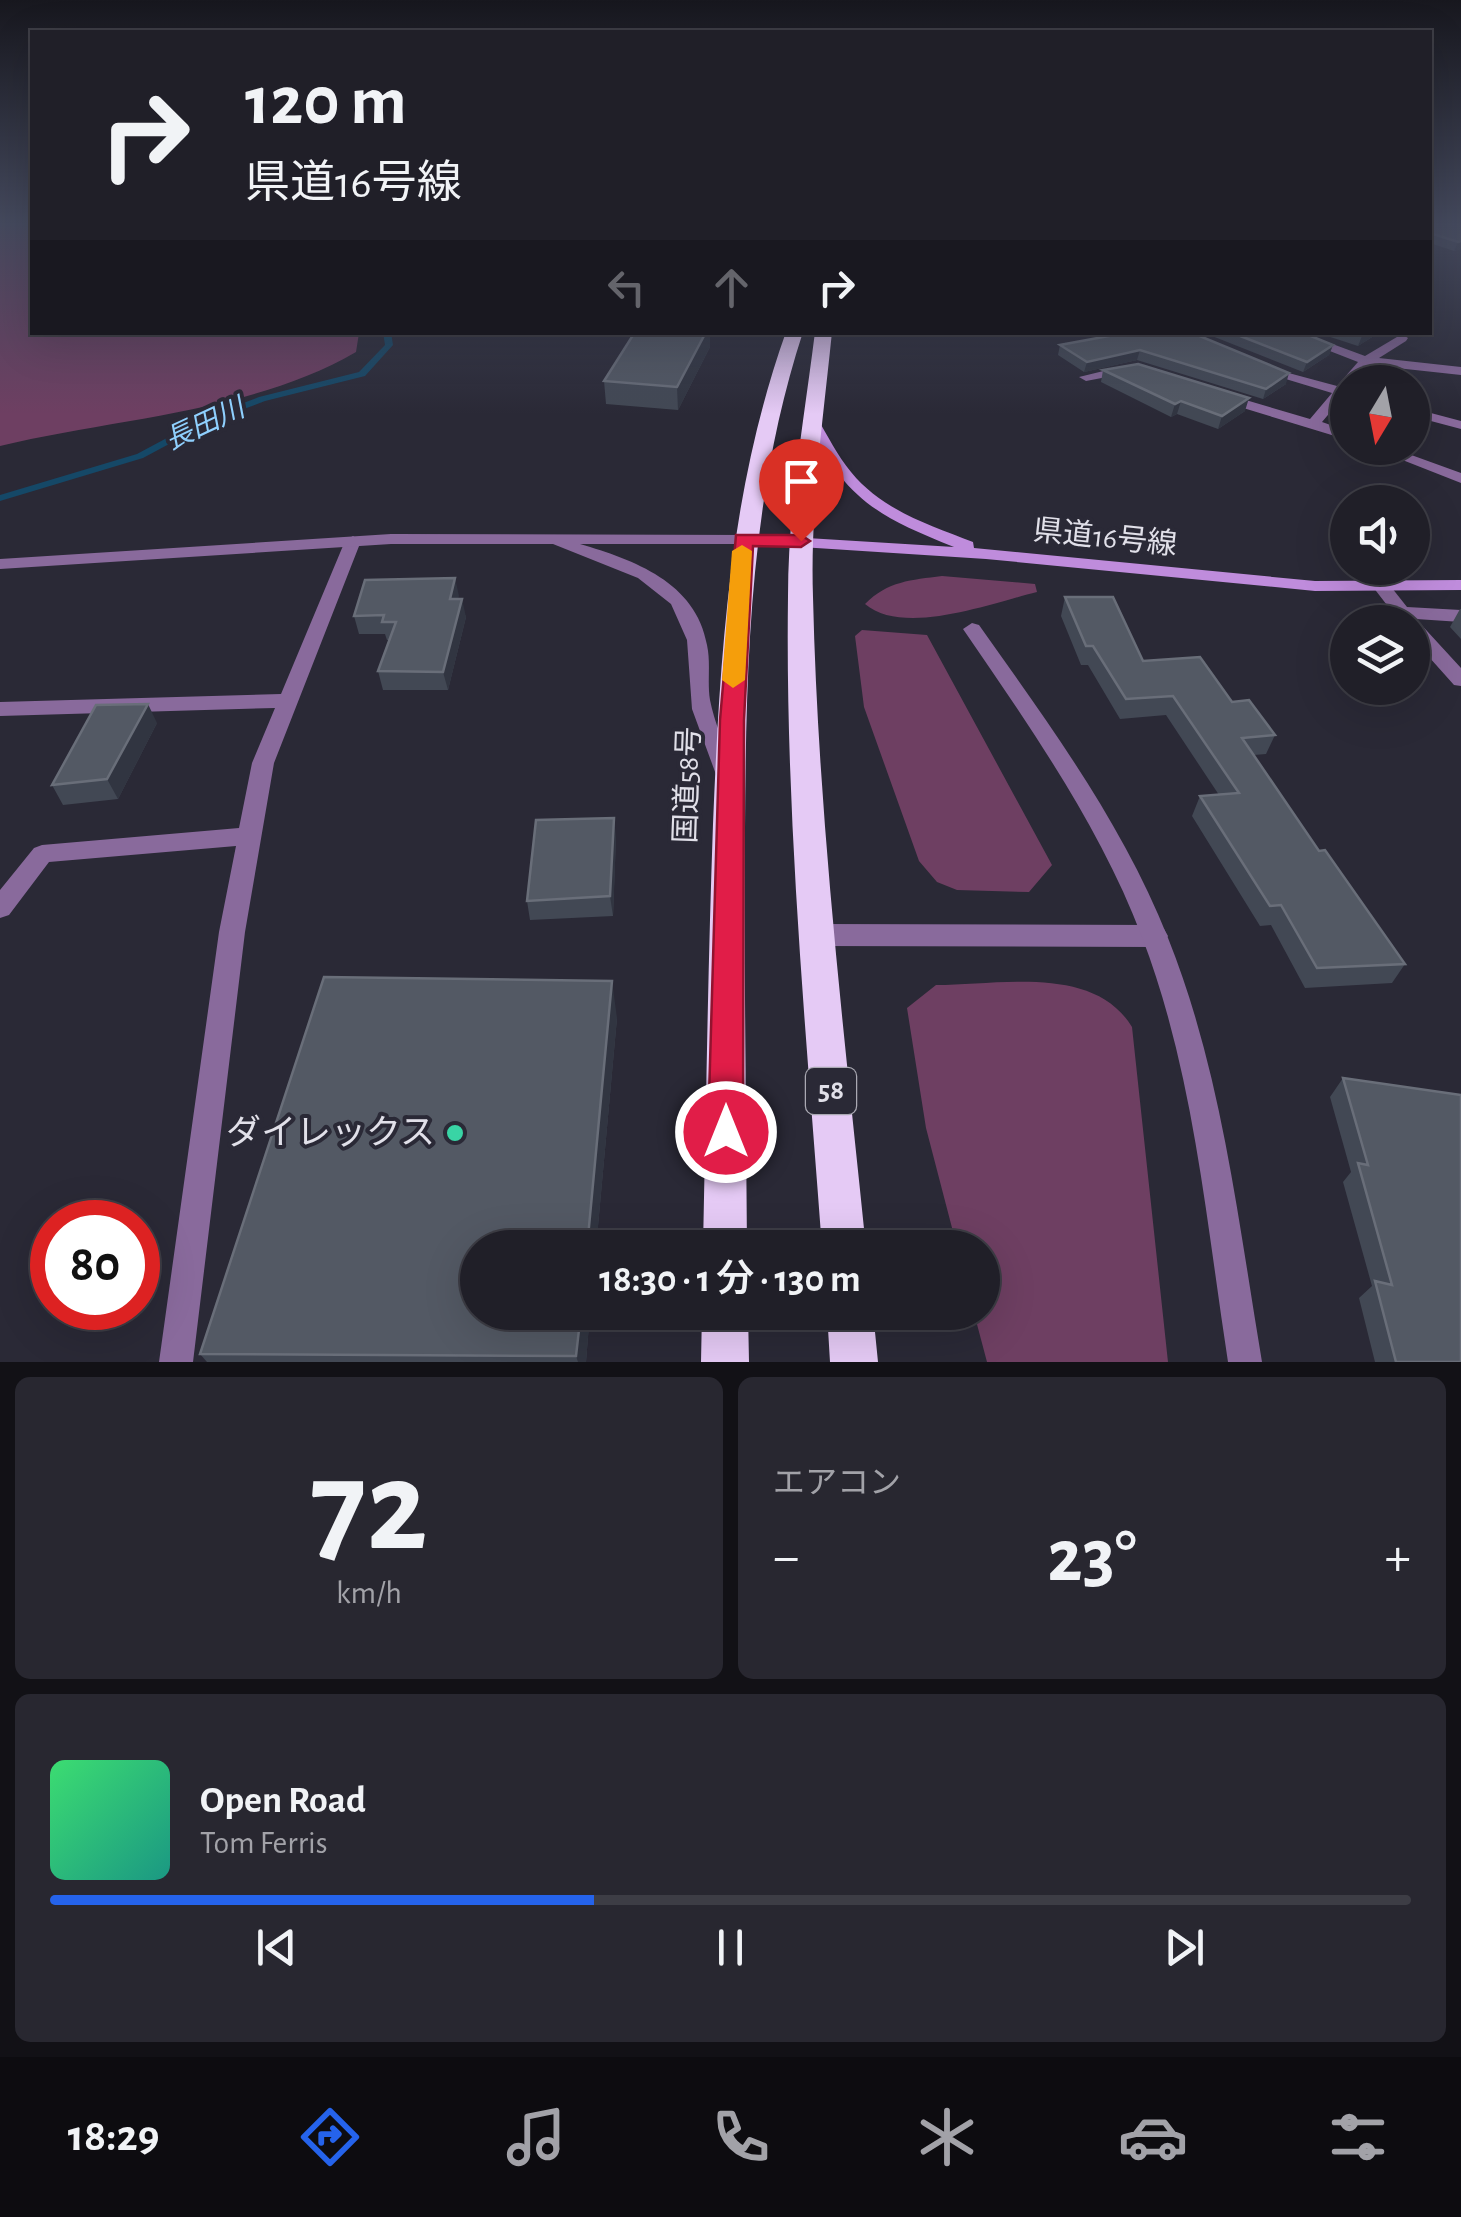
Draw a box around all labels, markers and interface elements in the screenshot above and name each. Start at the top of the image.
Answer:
text: 120 m [245,67,407,137]
icon: right [80,70,210,200]
text: 県道16号線 [245,161,462,206]
icon: left [599,260,654,315]
icon: ahead [704,260,759,315]
icon: right [809,260,864,315]
north arrow [1330,365,1430,465]
map controls [1330,365,1430,705]
water label: 長田川 [161,392,252,455]
pin [759,439,844,542]
icon: arrive [774,454,829,509]
button: sound [1330,485,1430,585]
street label: 県道16号線 [1032,514,1179,560]
button: layers [1330,605,1430,705]
street label: 国道58号 [670,726,705,844]
road number: 58 [806,1068,856,1114]
position arrow [674,1080,778,1184]
place label: ダイレックス [226,1114,435,1151]
marker: ダイレックス [444,1122,466,1144]
speed limit sign: 80 [30,1200,160,1330]
text: 18:30 · 1 分 · 130 m [599,1261,861,1299]
text: 72 [310,1444,428,1574]
text: エアコン [773,1467,901,1499]
text: 23° [1047,1520,1137,1595]
text: − [773,1530,799,1585]
text: + [1385,1530,1411,1585]
text: km/h [336,1577,402,1609]
text: Open Road [200,1782,366,1820]
text: Tom Ferris [200,1827,328,1859]
icon: previous [249,1920,304,1975]
icon: pause [703,1920,758,1975]
icon: next [1157,1920,1212,1975]
icon: directions [295,2102,365,2172]
icon: music [501,2102,571,2172]
icon: phone [706,2102,776,2172]
icon: climate [912,2102,982,2172]
icon: car [1118,2102,1188,2172]
icon: filters [1323,2102,1393,2172]
text: 18:29 [68,2114,159,2159]

